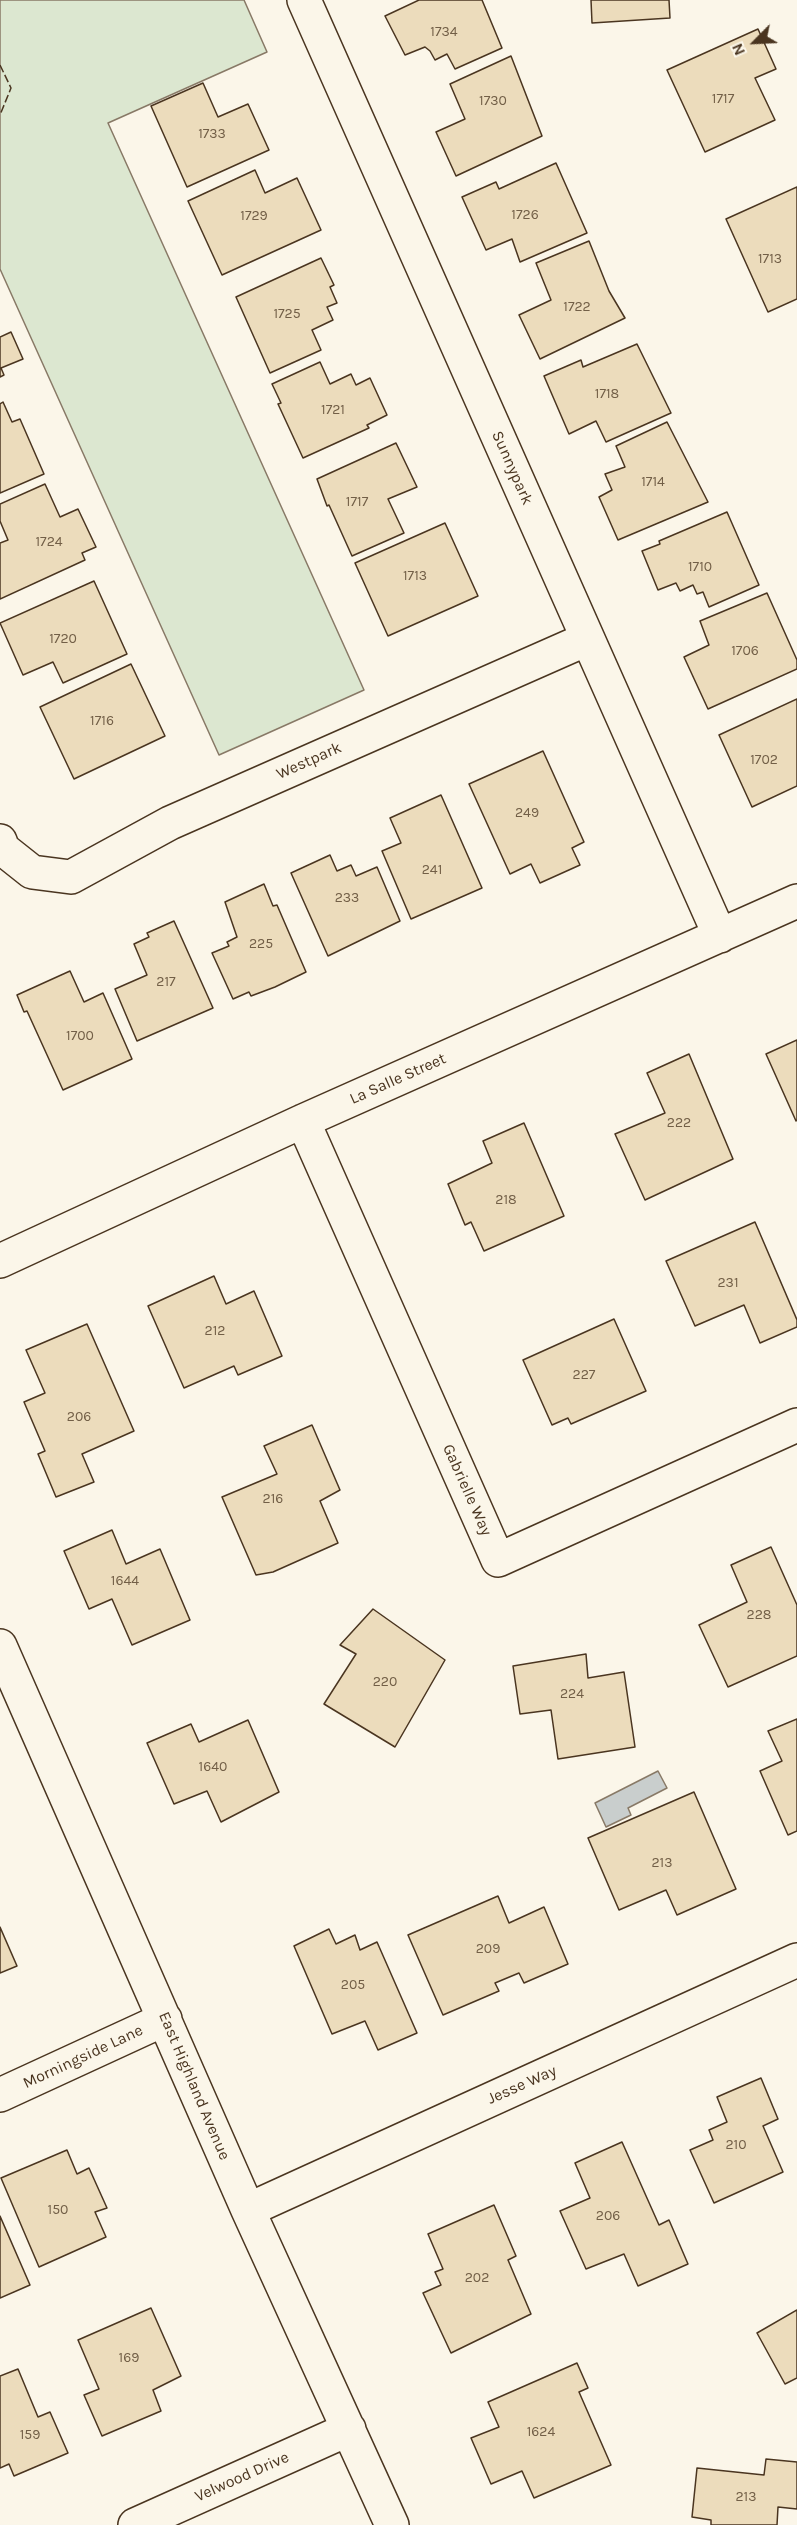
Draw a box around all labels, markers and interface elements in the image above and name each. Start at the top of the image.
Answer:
north arrow [725,12,785,72]
house number: 1734 [430,24,458,40]
text: N [727,40,749,59]
house number: 1717 [712,91,734,107]
house number: 1730 [479,93,507,109]
house number: 1733 [198,126,226,142]
house number: 1726 [511,207,539,223]
house number: 1729 [240,208,268,224]
house number: 1713 [758,251,782,267]
house number: 1722 [563,299,591,315]
house number: 1725 [273,306,301,322]
house number: 1718 [595,386,619,402]
house number: 1721 [321,402,345,418]
street label: Sunnypark [487,428,537,508]
house number: 1714 [641,474,665,490]
house number: 1717 [346,494,368,510]
house number: 1724 [35,534,63,550]
house number: 1710 [688,559,712,575]
house number: 1713 [403,568,427,584]
house number: 1720 [49,631,77,647]
house number: 1706 [731,643,759,659]
house number: 1716 [90,713,114,729]
street label: Westpark [273,738,345,784]
house number: 1702 [750,752,778,768]
house number: 249 [515,805,539,821]
house number: 241 [422,862,442,878]
house number: 233 [335,890,359,906]
house number: 225 [249,936,273,952]
house number: 217 [156,974,176,990]
house number: 1700 [66,1028,94,1044]
street label: La Salle Street [347,1049,449,1109]
house number: 222 [667,1115,691,1131]
house number: 218 [495,1192,517,1208]
house number: 231 [717,1275,739,1291]
house number: 212 [205,1323,225,1339]
house number: 227 [573,1367,595,1383]
house number: 206 [67,1409,91,1425]
street label: Gabrielle Way [438,1441,496,1539]
house number: 216 [263,1491,283,1507]
house number: 1644 [111,1573,139,1589]
house number: 228 [747,1607,771,1623]
house number: 220 [373,1674,397,1690]
house number: 224 [560,1686,584,1702]
house number: 1640 [199,1759,227,1775]
house number: 213 [651,1855,673,1871]
house number: 209 [476,1941,500,1957]
house number: 205 [341,1977,365,1993]
street label: East Highland Avenue [154,2009,234,2163]
street label: Morningside Lane [20,2021,146,2093]
street label: Jesse Way [484,2061,560,2109]
house number: 210 [725,2137,747,2153]
house number: 150 [48,2202,68,2218]
house number: 206 [596,2208,620,2224]
house number: 202 [465,2270,489,2286]
house number: 169 [119,2350,139,2366]
house number: 1624 [527,2424,555,2440]
house number: 159 [20,2427,40,2443]
street label: Velwood Drive [192,2448,292,2506]
house number: 213 [735,2489,757,2505]

